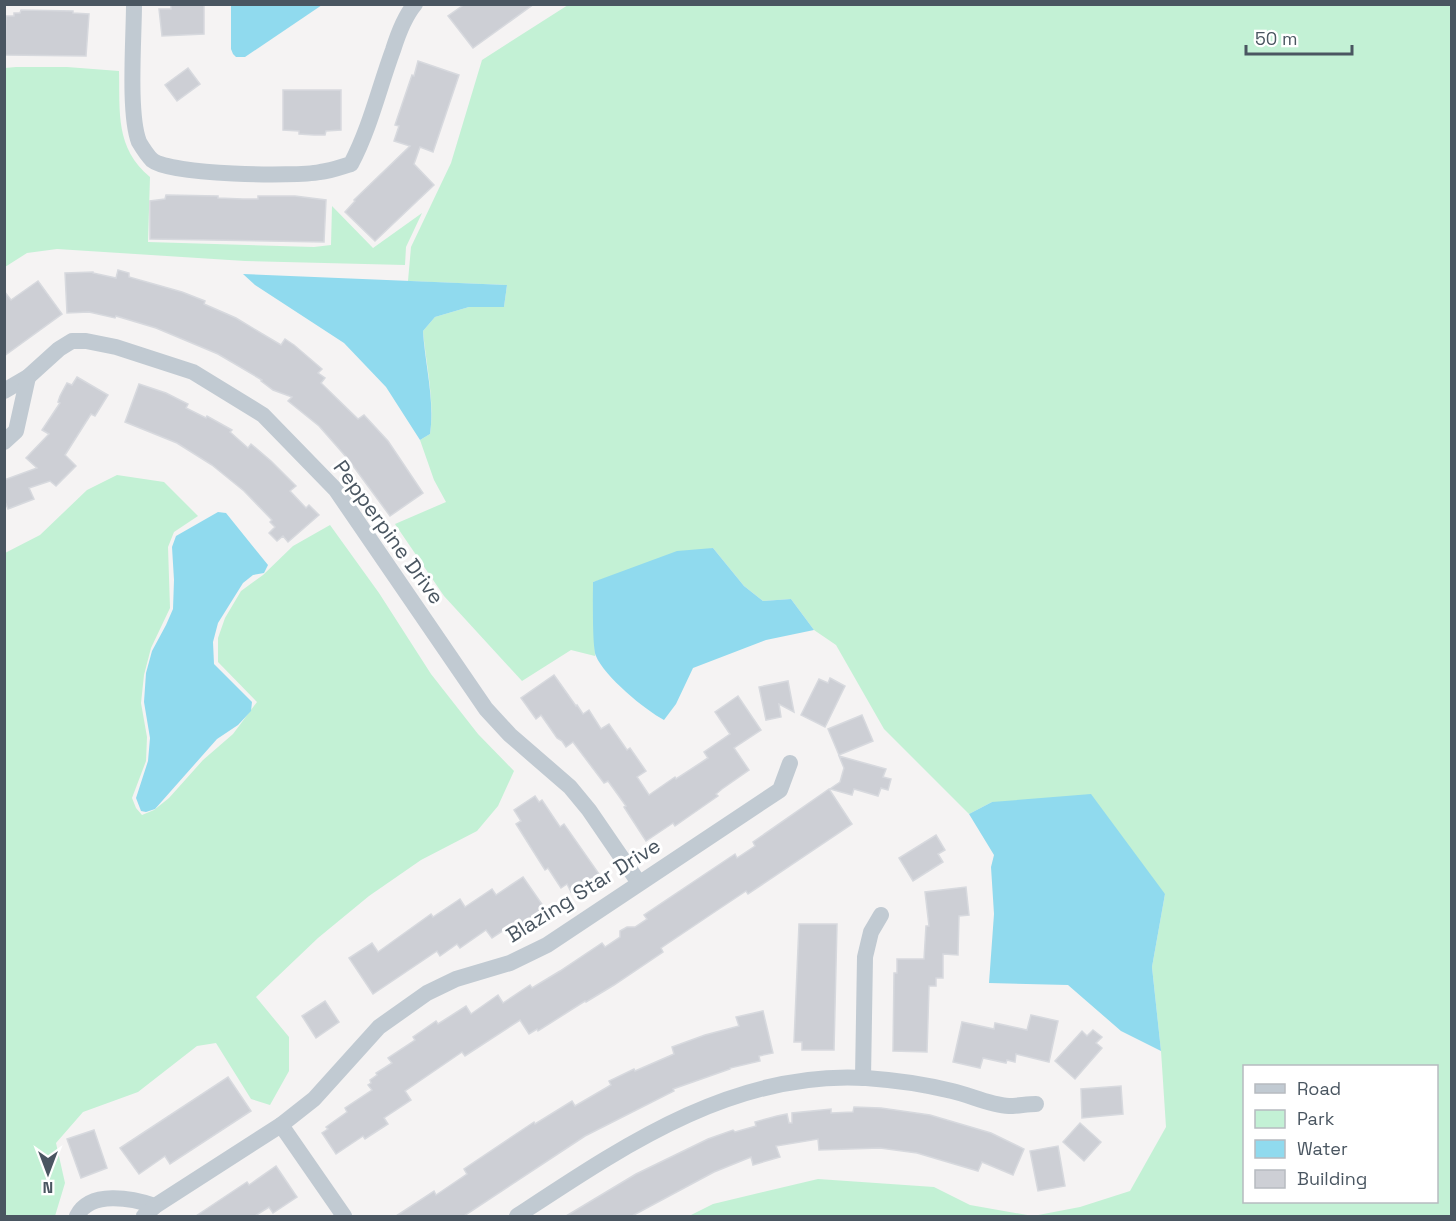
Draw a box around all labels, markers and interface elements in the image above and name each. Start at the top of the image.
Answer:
scale bar [1246,18,1352,56]
text: 50 m [1255,27,1297,50]
street label: Pepperpine Drive [328,455,450,609]
street label: Blazing Star Drive [501,832,665,948]
legend [1243,1065,1438,1203]
text: Road [1297,1077,1341,1100]
text: Park [1297,1107,1335,1130]
text: Water [1297,1137,1348,1160]
north arrow [18,1143,78,1203]
text: Building [1297,1167,1367,1190]
text: N [43,1177,53,1198]

